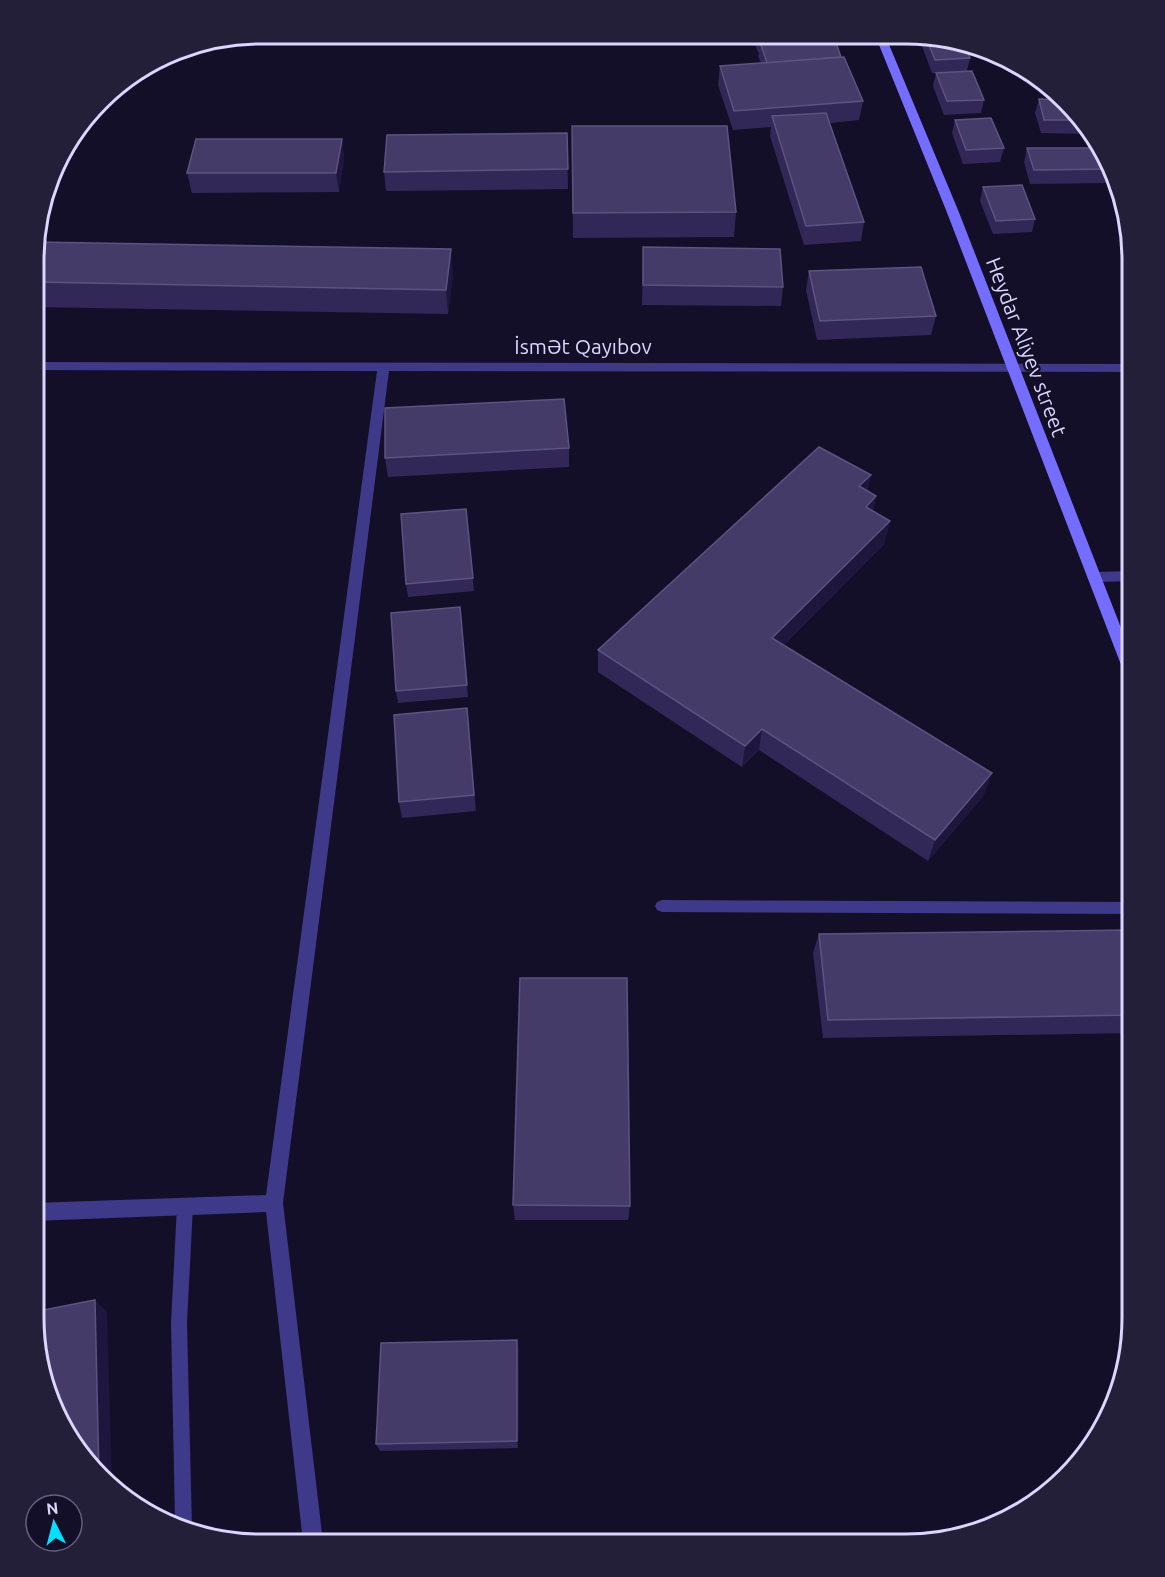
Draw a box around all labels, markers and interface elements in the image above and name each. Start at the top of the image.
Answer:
street label: Heydar Aliyev street [982,254,1072,440]
street label: İsmət Qayıbov [514,334,652,358]
north arrow [24,1493,84,1553]
text: N [46,1499,59,1518]

